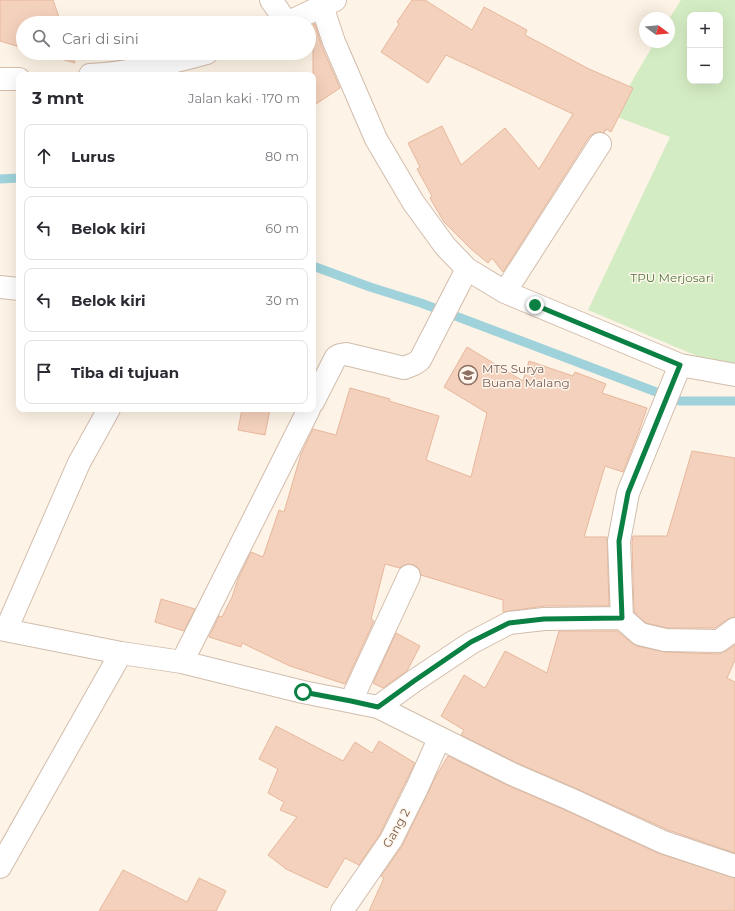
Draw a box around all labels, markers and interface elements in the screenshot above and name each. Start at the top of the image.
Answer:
north arrow [639,12,675,48]
map controls [687,12,723,84]
button: + [687,12,723,48]
search box [16,16,316,60]
icon: search [30,27,52,49]
text: Cari di sini [62,29,139,48]
button: − [687,48,723,84]
text: 3 mnt [32,88,84,108]
text: Jalan kaki · 170 m [188,90,300,106]
icon: ahead [33,145,55,167]
text: Lurus [71,147,115,166]
text: 80 m [265,148,299,164]
icon: left [33,217,55,239]
text: Belok kiri [71,219,146,238]
text: 60 m [265,220,299,236]
park label: TPU Merjosari [630,270,714,285]
icon: left [33,289,55,311]
text: Belok kiri [71,291,146,310]
text: 30 m [266,292,299,308]
route end [526,296,544,314]
icon: arrive [33,361,55,383]
place label: MTS Surya Buana Malang [482,361,570,390]
text: Tiba di tujuan [71,363,179,382]
school or university icon: MTS Surya Buana Malang [457,364,479,386]
route start [294,683,312,701]
street label: Gang 2 [379,806,413,850]

